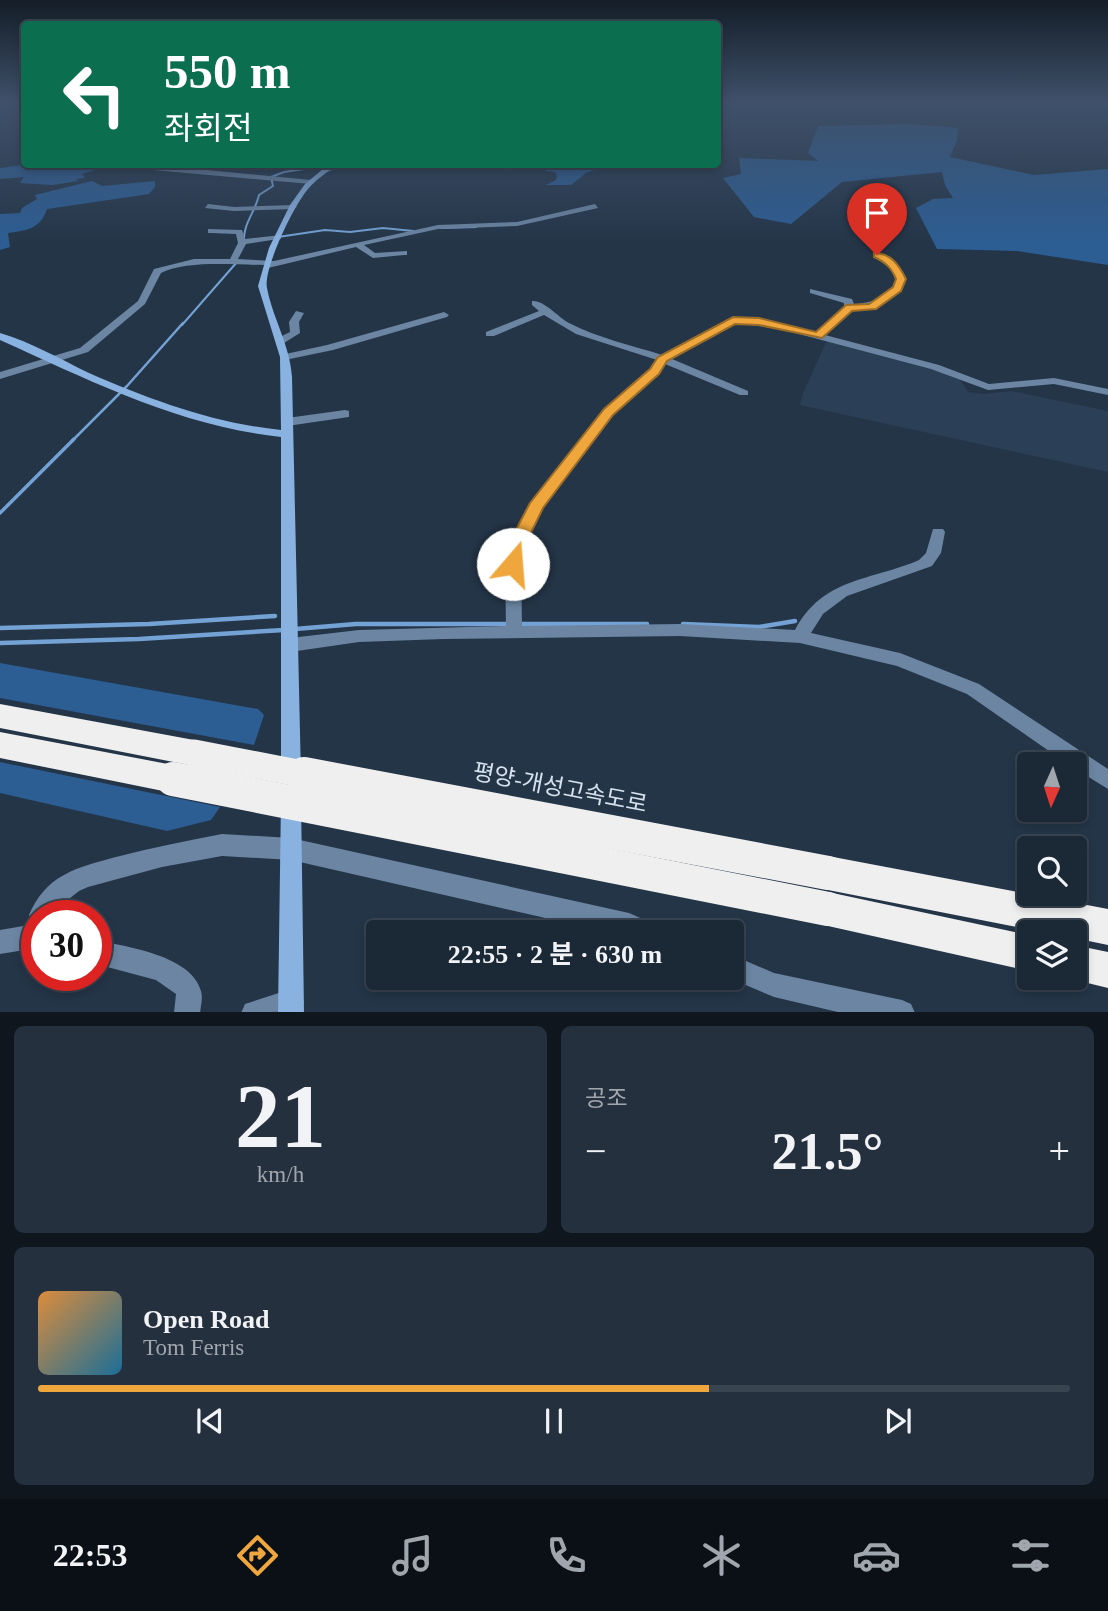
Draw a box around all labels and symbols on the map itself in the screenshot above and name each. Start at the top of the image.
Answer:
pin [847,183,907,255]
position arrow [476,527,550,601]
north arrow [1017,752,1087,822]
street label: 평양-개성고속도로 [471,759,649,817]
speed limit sign: 30 [21,900,112,991]

